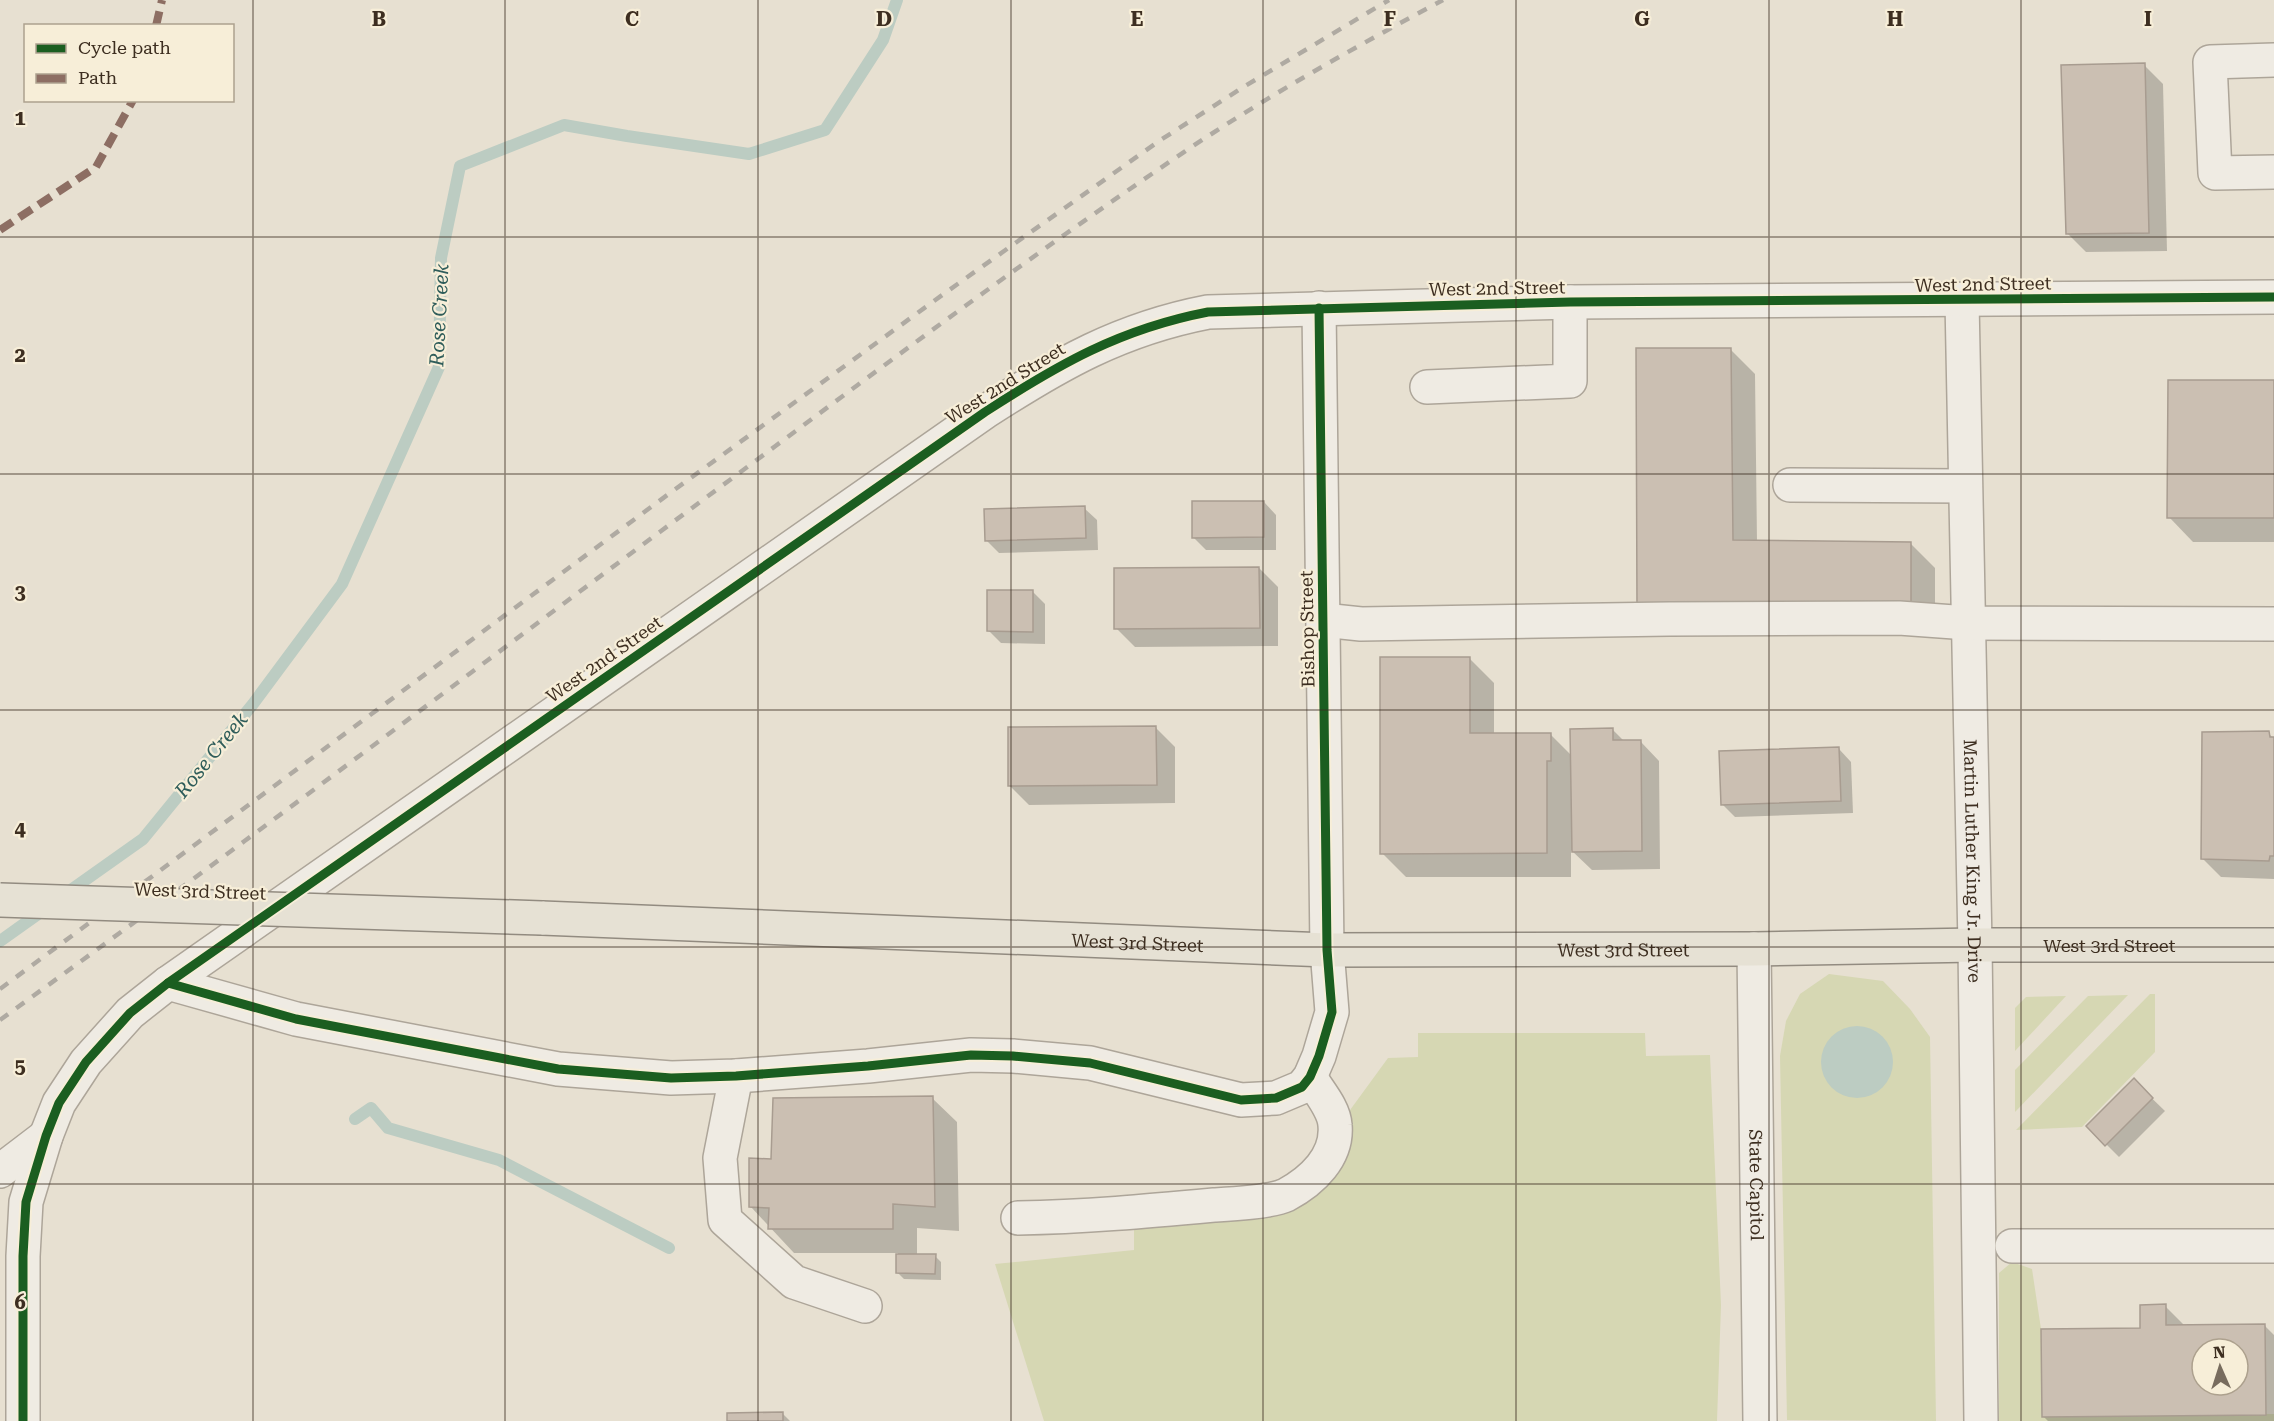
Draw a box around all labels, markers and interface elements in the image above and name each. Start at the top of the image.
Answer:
text: B [372,7,386,31]
text: C [625,7,639,31]
text: D [876,7,892,31]
text: E [1131,7,1144,31]
text: F [1384,7,1396,31]
text: G [1634,7,1650,31]
text: H [1887,7,1903,31]
text: I [2144,7,2152,31]
legend [24,24,234,102]
text: Cycle path [78,37,171,58]
text: Path [78,67,117,88]
text: 1 [14,106,26,130]
water label: Rose Creek [424,263,454,368]
street label: West 2nd Street [1915,272,2052,296]
street label: West 2nd Street [1429,276,1566,300]
street label: West 2nd Street [942,338,1069,428]
text: 2 [14,343,26,367]
street label: Bishop Street [1295,570,1319,688]
text: 3 [14,580,26,604]
street label: West 2nd Street [542,611,666,707]
water label: Rose Creek [169,707,253,803]
street label: Martin Luther King Jr. Drive [1960,739,1986,983]
text: 4 [14,817,26,841]
street label: West 3rd Street [134,878,267,904]
street label: West 3rd Street [1071,929,1204,955]
street label: West 3rd Street [2043,935,2176,956]
street label: West 3rd Street [1557,939,1690,960]
text: 5 [14,1054,26,1078]
street label: State Capitol [1746,1129,1768,1241]
text: 6 [14,1290,26,1314]
north arrow [2190,1337,2250,1397]
text: N [2213,1343,2226,1362]

